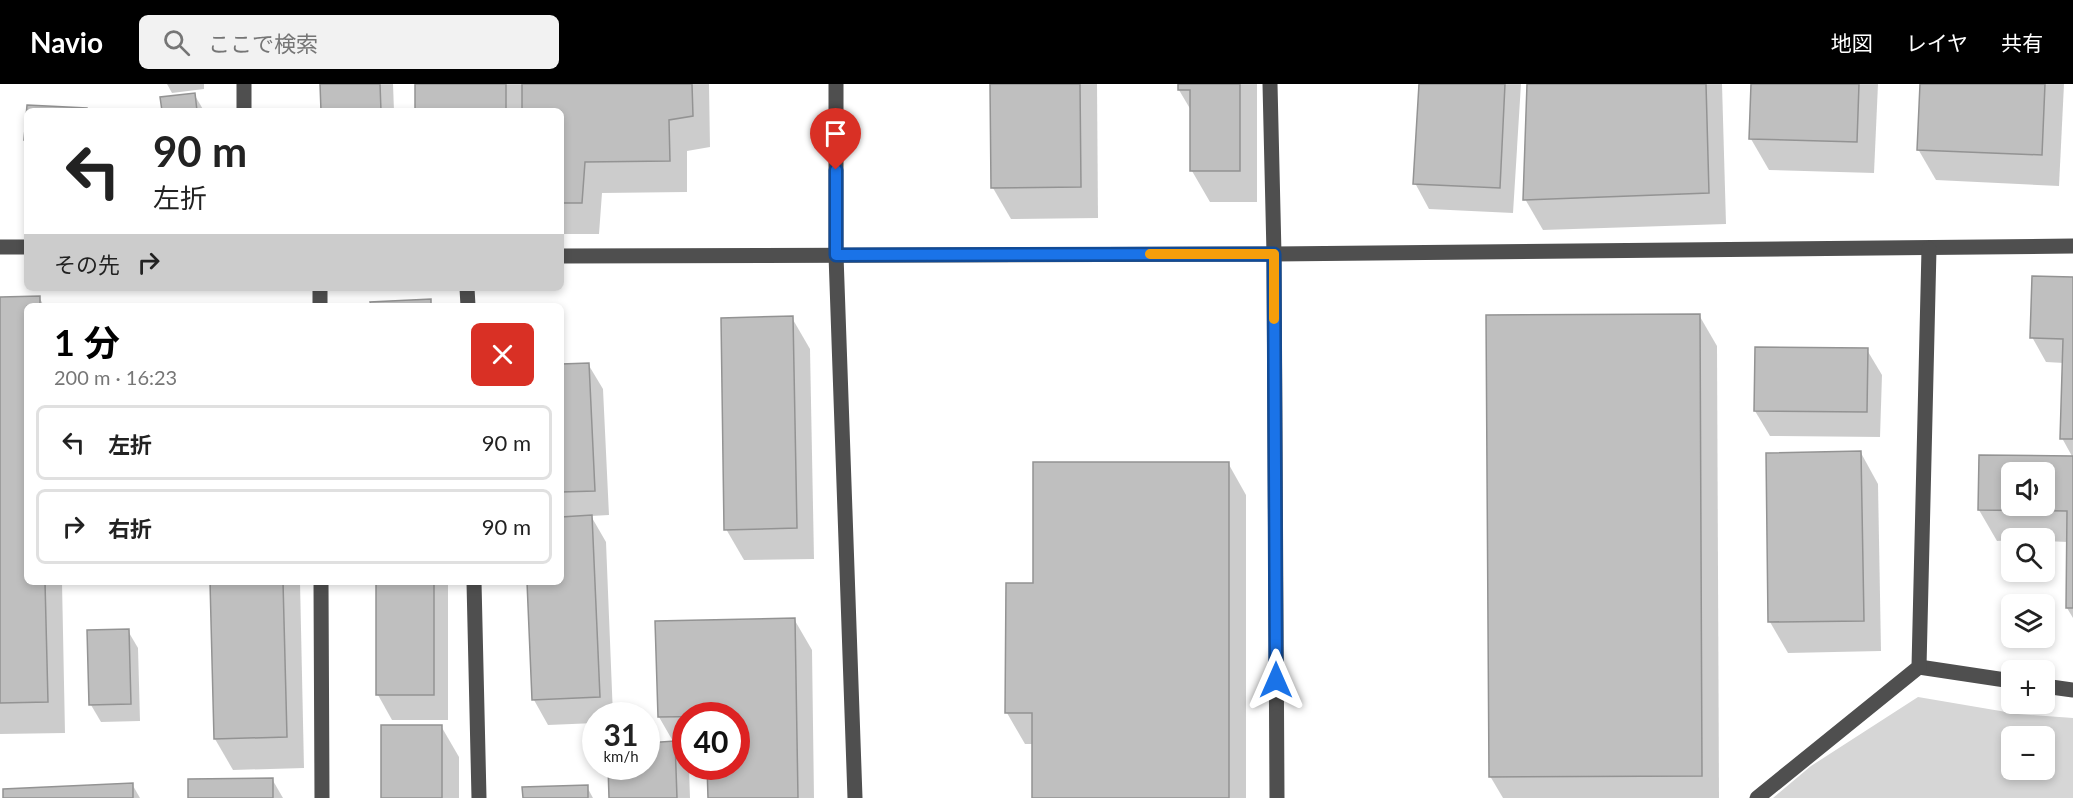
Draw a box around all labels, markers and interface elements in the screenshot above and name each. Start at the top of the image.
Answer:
search box [139,15,559,69]
text: Navio [30,25,103,59]
icon: search [160,26,193,59]
text: ここで検索 [208,30,318,57]
text: 地図 [1831,30,1873,55]
text: レイヤ [1906,30,1968,55]
text: 共有 [2001,30,2043,55]
pin [810,108,861,170]
icon: arrive [819,117,852,150]
text: 90 m [153,126,247,176]
icon: left [54,132,132,210]
text: 左折 [153,181,207,214]
icon: right [132,246,165,279]
text: その先 [54,251,120,278]
text: 1 分 [54,320,120,364]
button: close [471,323,534,386]
text: 200 m · 16:23 [54,365,177,389]
icon: left [57,426,90,459]
text: 90 m [482,429,531,456]
text: 左折 [108,431,152,458]
map controls [2001,462,2055,780]
button: sound [2001,462,2055,516]
icon: right [57,510,90,543]
text: 90 m [482,513,531,540]
text: 右折 [108,515,152,542]
button: search [2001,528,2055,582]
button: layers [2001,594,2055,648]
position arrow [1244,648,1308,712]
button: + [2001,660,2055,714]
speed limit sign: 40 [672,702,750,780]
text: 31 [604,716,638,752]
button: − [2001,726,2055,780]
text: km/h [603,747,639,765]

